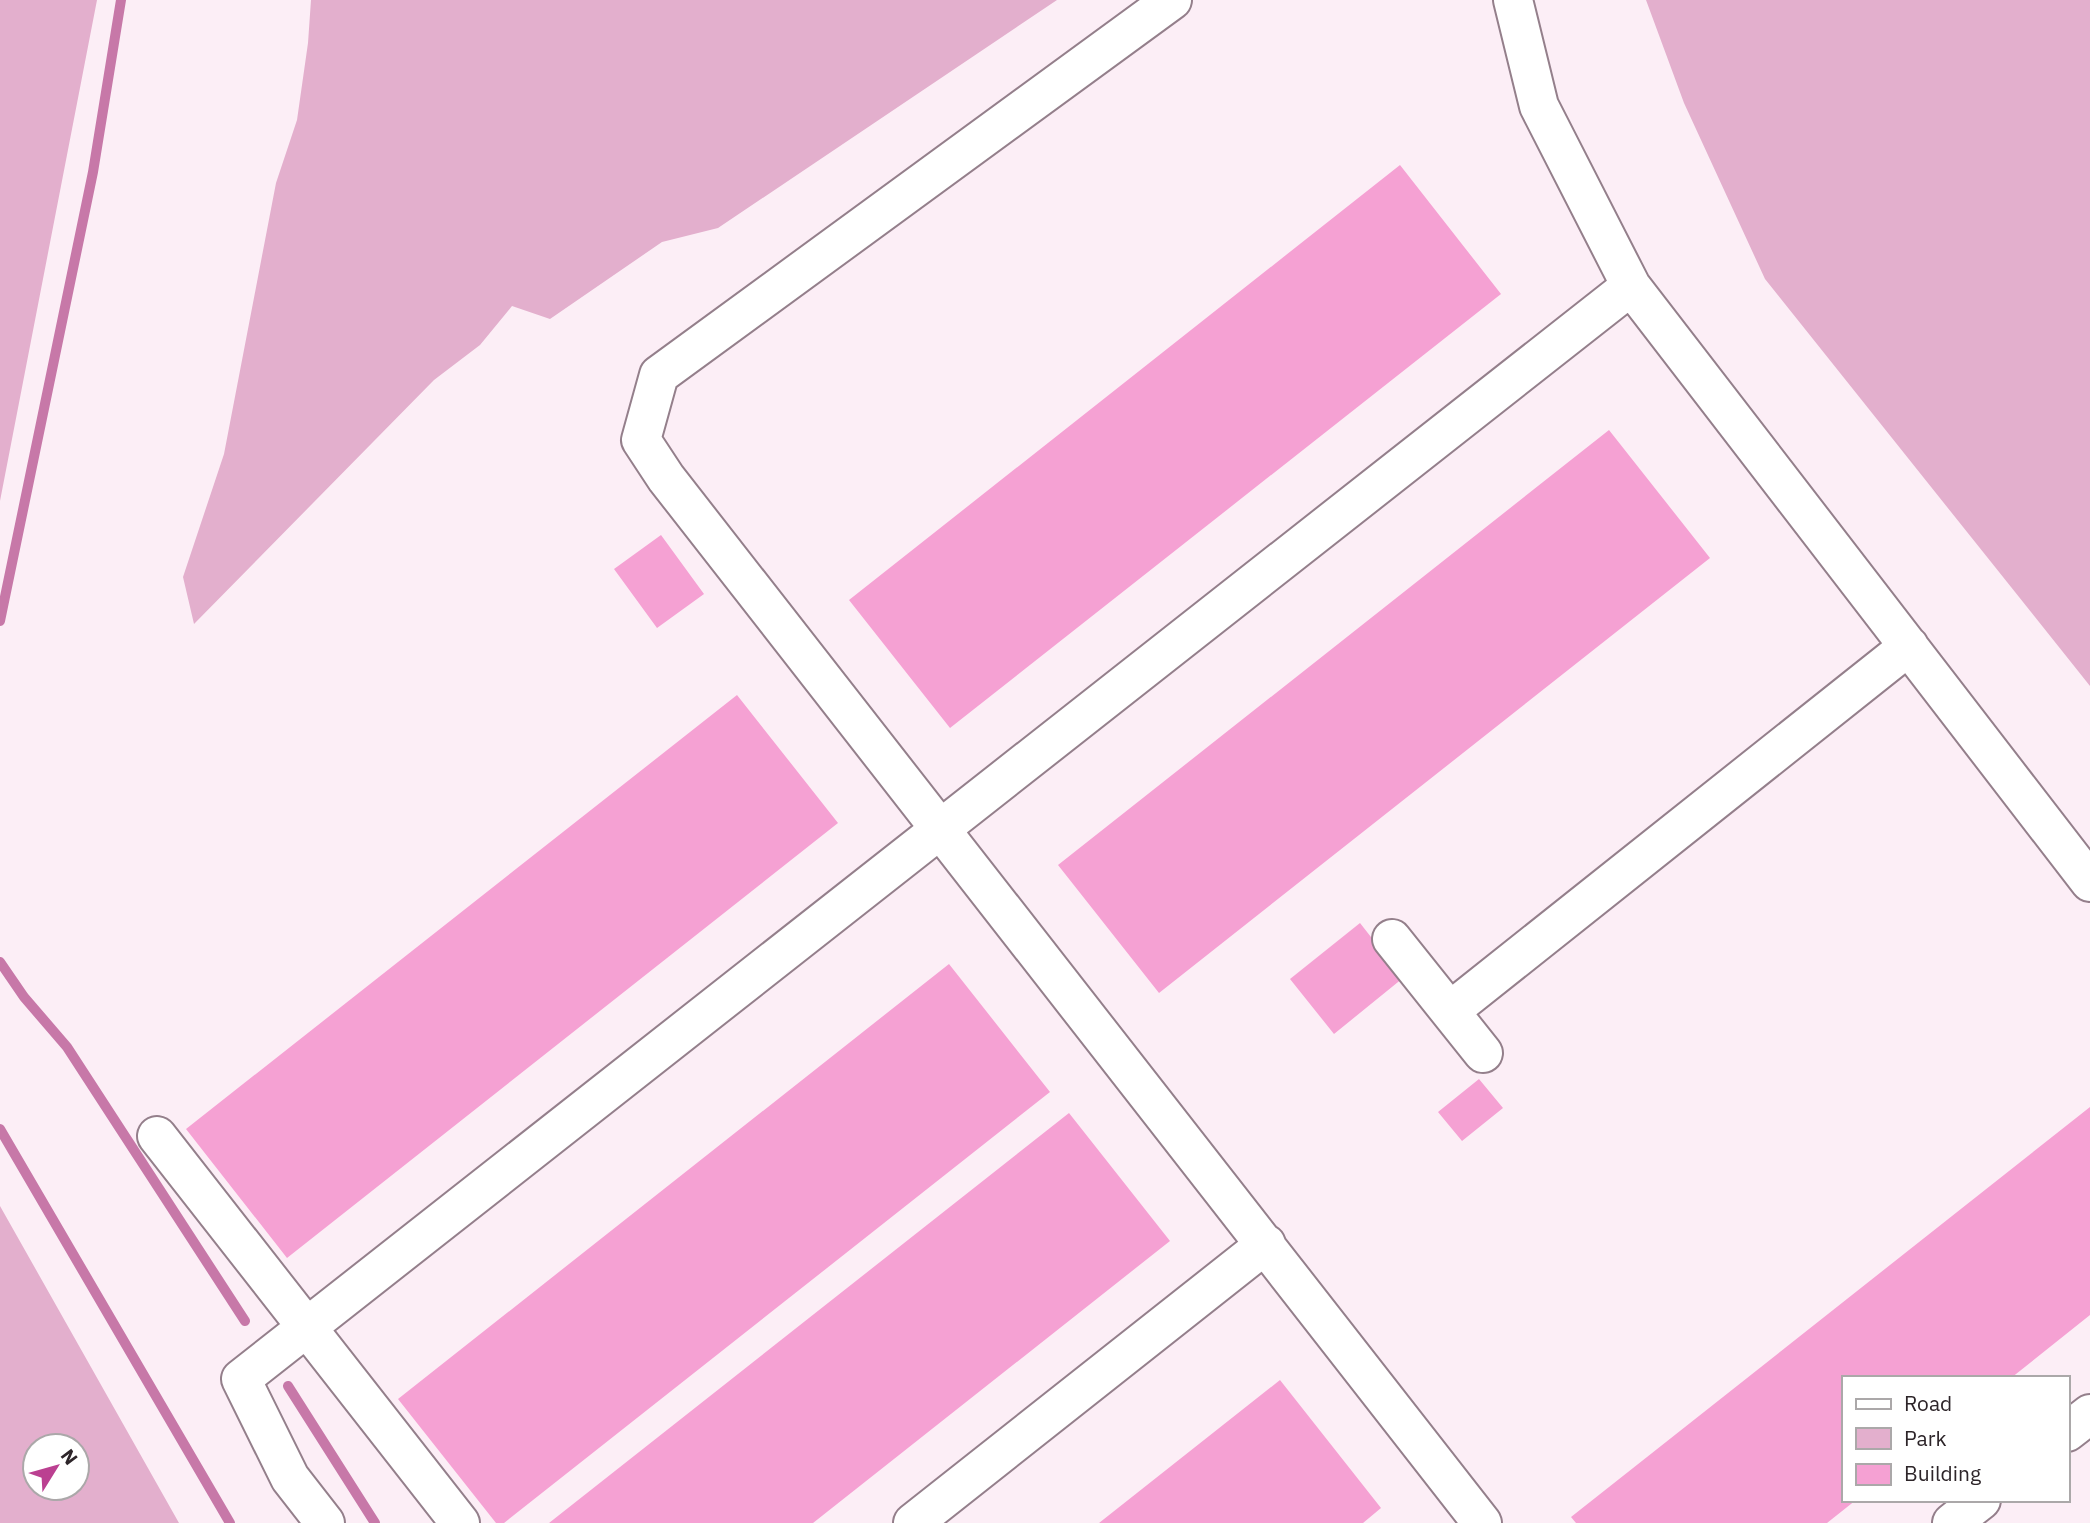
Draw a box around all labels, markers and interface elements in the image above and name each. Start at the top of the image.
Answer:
legend [1842,1376,2069,1502]
text: Road [1904,1389,1952,1417]
text: Park [1904,1424,1947,1452]
north arrow [21,1432,91,1502]
text: N [56,1444,83,1469]
text: Building [1904,1459,1981,1487]

